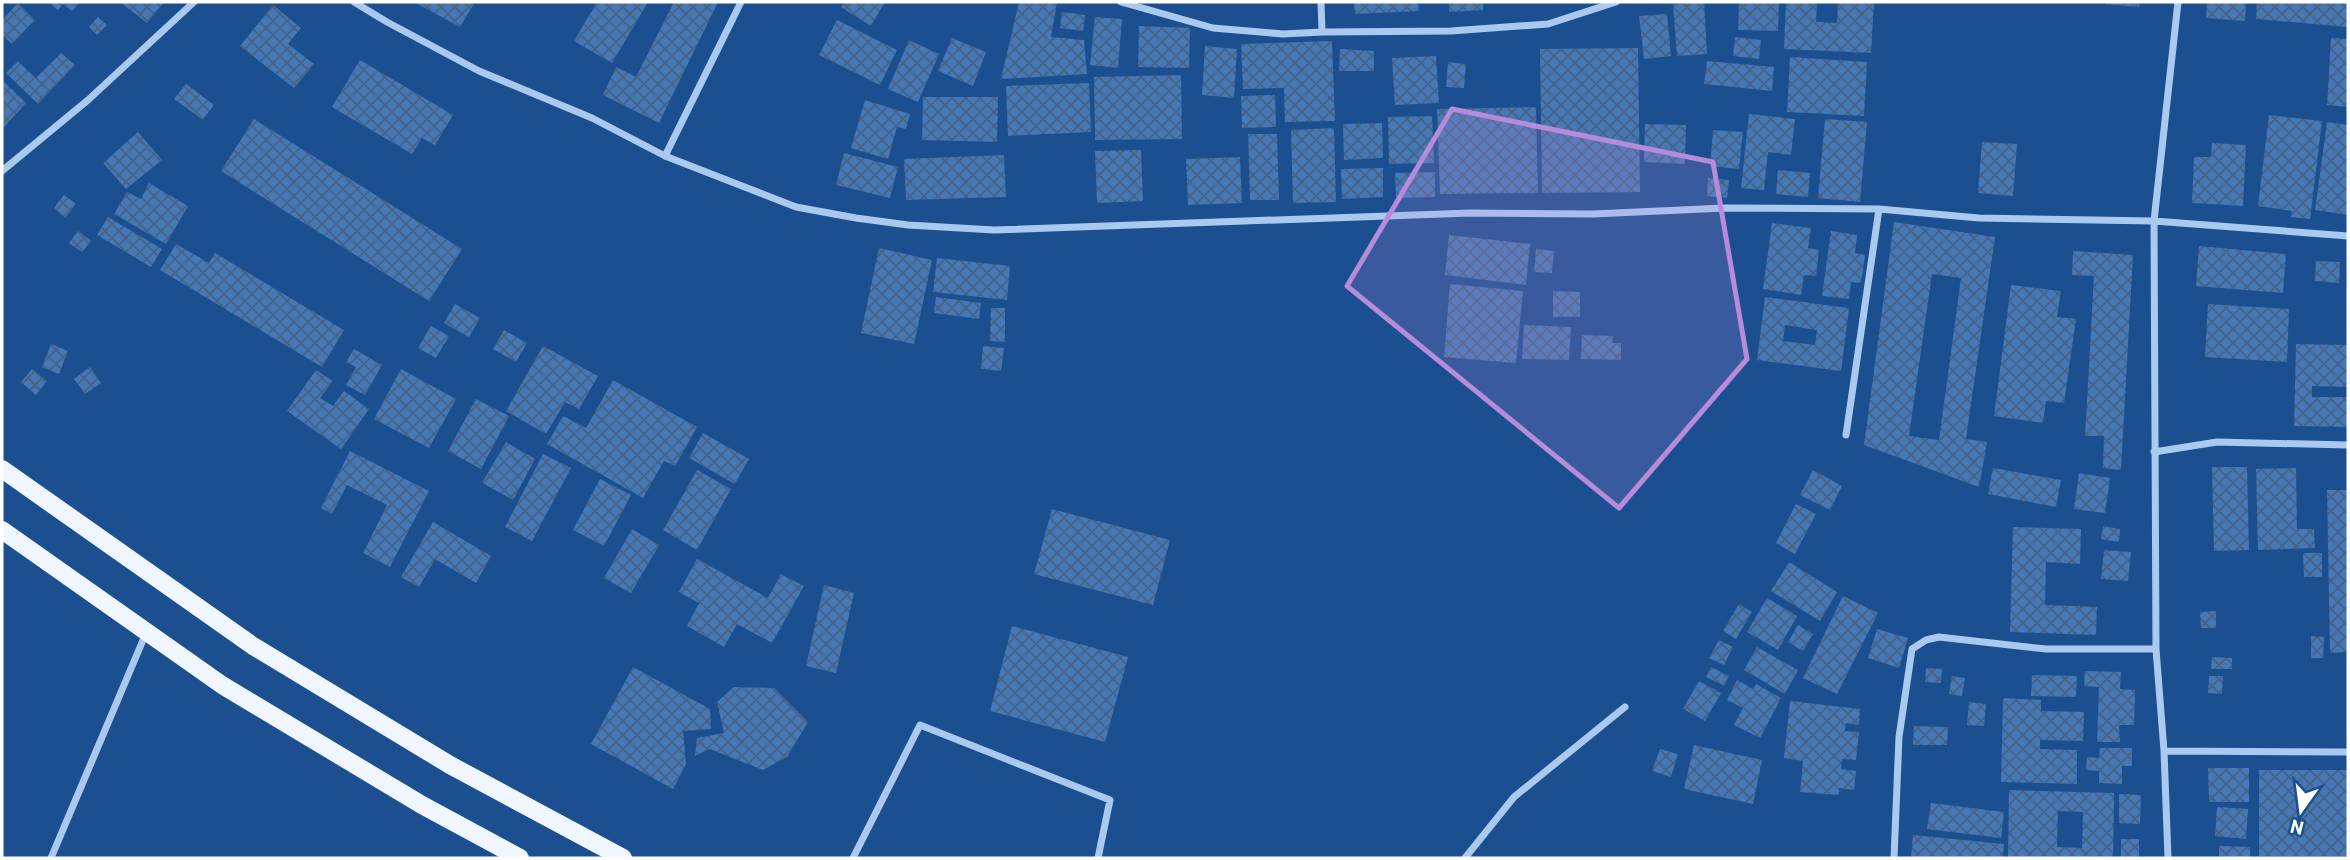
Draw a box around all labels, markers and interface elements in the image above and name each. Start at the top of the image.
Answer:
north arrow [2266,776,2336,846]
text: N [2288,815,2306,841]

